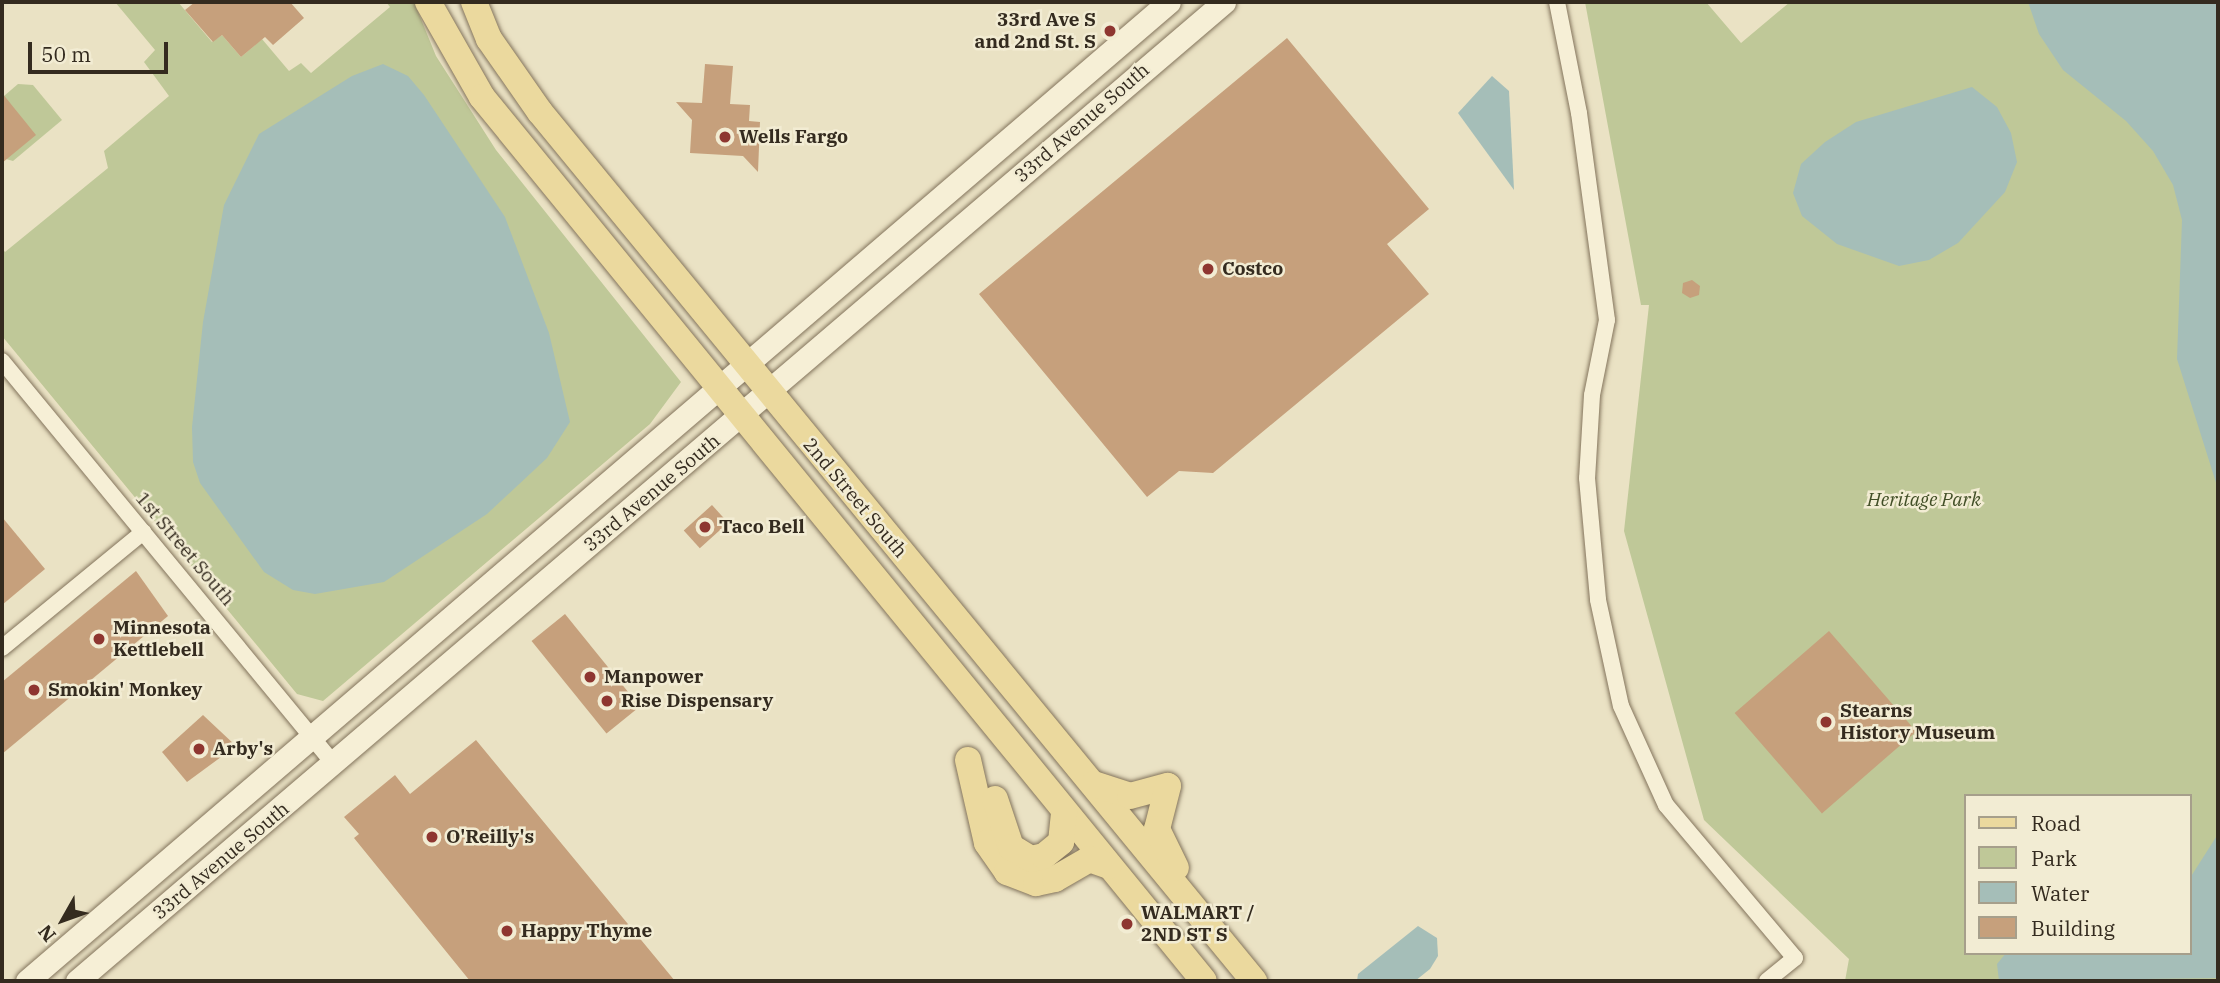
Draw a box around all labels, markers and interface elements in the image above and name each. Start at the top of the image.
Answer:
place label: 33rd Ave S and 2nd St. S [975,9,1096,53]
marker: 33rd Ave S and 2nd St. S [1102,23,1118,39]
scale bar [32,28,172,72]
text: 50 m [41,40,91,68]
street label: 33rd Avenue South [1010,58,1154,188]
place label: Wells Fargo [739,126,848,148]
marker: Wells Fargo [717,129,733,145]
place label: Costco [1222,258,1283,280]
marker: Costco [1200,261,1216,277]
street label: 33rd Avenue South [579,429,725,557]
street label: 2nd Street South [798,433,912,563]
street label: 1st Street South [131,487,239,611]
park label: Heritage Park [1867,489,1981,511]
place label: Taco Bell [719,516,805,538]
marker: Taco Bell [697,519,713,535]
place label: Minnesota Kettlebell [113,617,211,661]
marker: Minnesota Kettlebell [91,631,107,647]
place label: Manpower [604,666,703,688]
marker: Manpower [582,669,598,685]
place label: Smokin' Monkey [48,679,202,701]
marker: Smokin' Monkey [26,682,42,698]
place label: Rise Dispensary [621,690,773,712]
marker: Rise Dispensary [599,693,615,709]
place label: Stearns History Museum [1840,700,1995,744]
marker: Stearns History Museum [1818,714,1834,730]
place label: Arby's [213,738,273,760]
marker: Arby's [191,741,207,757]
legend [1965,794,2192,955]
street label: 33rd Avenue South [148,797,294,925]
text: Road [2031,809,2081,837]
place label: O'Reilly's [446,826,534,848]
marker: O'Reilly's [424,829,440,845]
text: Park [2031,844,2077,872]
text: Water [2031,879,2089,907]
north arrow [28,885,98,955]
place label: WALMART / 2ND ST S [1141,902,1255,946]
text: Building [2031,914,2115,942]
marker: WALMART / 2ND ST S [1119,916,1135,932]
text: N [33,920,61,947]
place label: Happy Thyme [521,920,652,942]
marker: Happy Thyme [499,923,515,939]

